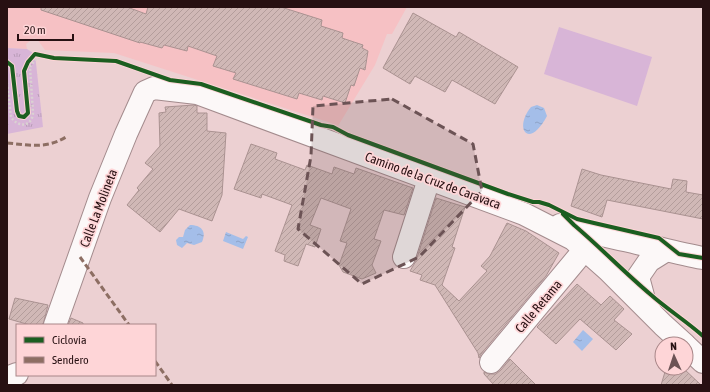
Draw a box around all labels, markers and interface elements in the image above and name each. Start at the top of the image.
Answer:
scale bar [18,16,73,42]
text: 20 m [24,23,46,37]
street label: Camino de la Cruz de Caravaca [363,149,503,212]
street label: Calle La Molineta [77,167,120,249]
street label: Calle Retama [512,277,565,336]
legend [16,324,156,376]
text: Ciclovía [52,333,86,347]
north arrow [654,336,694,376]
text: N [670,340,677,352]
text: Sendero [52,353,89,367]

